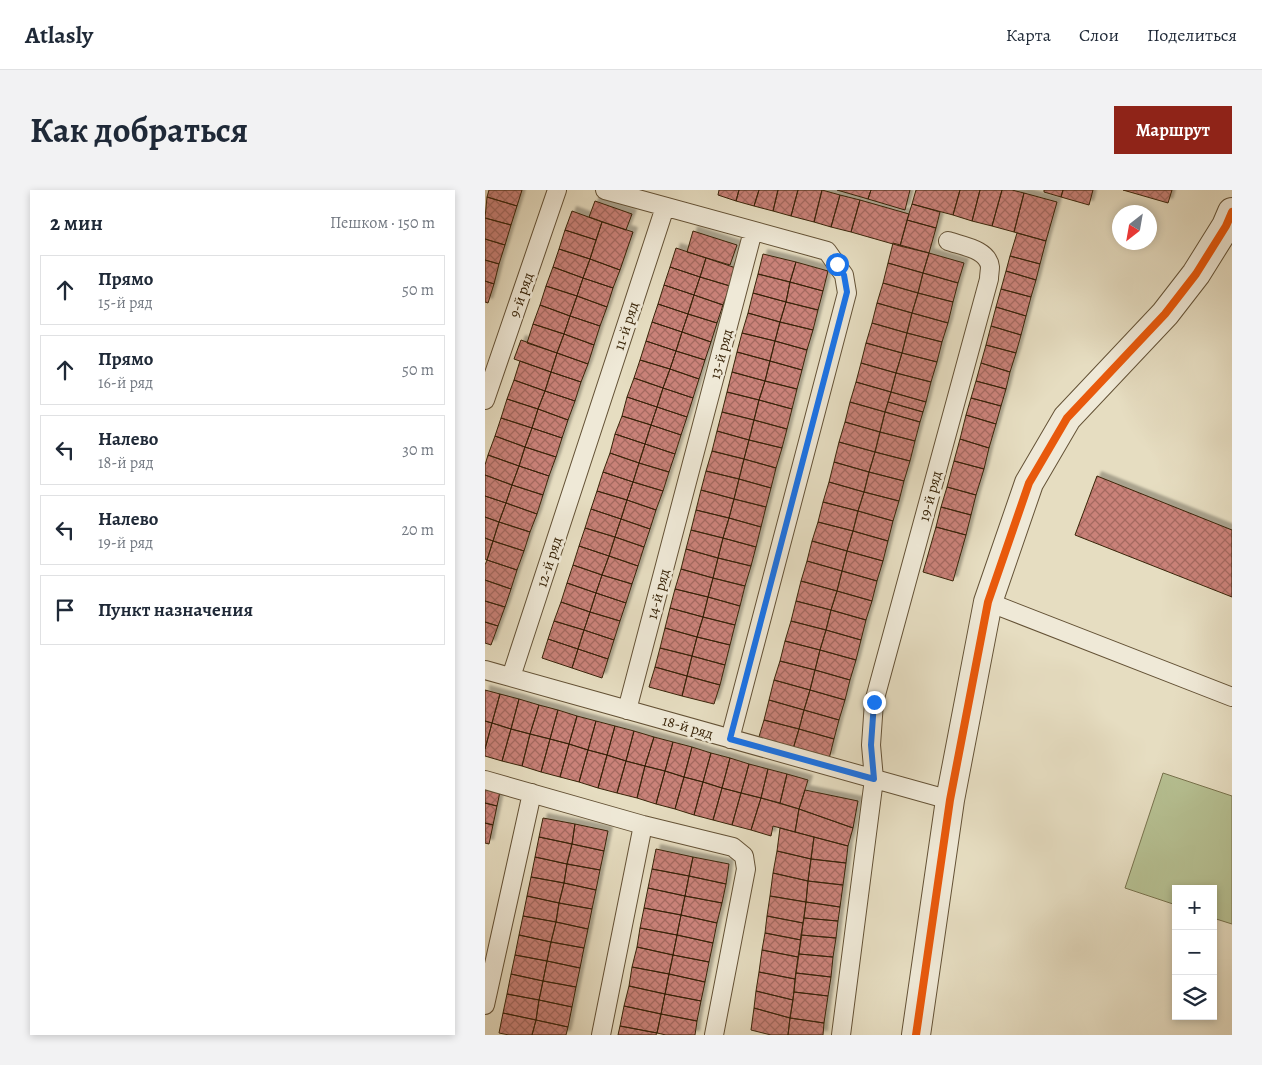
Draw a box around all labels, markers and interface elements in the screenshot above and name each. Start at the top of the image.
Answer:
text: Atlasly [25,19,93,51]
text: Карта [1006,23,1051,47]
text: Слои [1079,23,1119,47]
text: Поделиться [1147,23,1237,47]
text: Как добраться [30,106,248,154]
button: Маршрут [1114,106,1232,154]
north arrow [1112,205,1157,250]
text: 2 мин [50,209,103,237]
text: Пешком · 150 m [330,212,435,234]
route start [826,253,849,276]
text: Прямо [98,266,153,292]
street label: 9-й ряд [504,270,538,320]
icon: ahead [51,276,79,304]
text: 50 m [402,279,434,301]
text: 15-й ряд [98,292,153,314]
street label: 11-й ряд [609,299,643,353]
street label: 13-й ряд [705,327,737,381]
text: Прямо [98,346,153,372]
icon: ahead [51,356,79,384]
text: 50 m [402,359,434,381]
text: 16-й ряд [98,372,153,394]
text: Налево [98,426,158,452]
icon: left [51,436,79,464]
text: 30 m [402,439,434,461]
text: 18-й ряд [98,452,154,474]
street label: 19-й ряд [914,468,946,524]
text: Налево [98,506,158,532]
icon: left [51,516,79,544]
text: 20 m [401,519,434,541]
text: 19-й ряд [98,532,153,554]
street label: 12-й ряд [531,534,567,590]
street label: 14-й ряд [642,566,674,622]
icon: arrive [51,596,79,624]
text: Пункт назначения [98,597,253,623]
route end [863,691,886,714]
street label: 18-й ряд [660,710,716,744]
map controls [1172,885,1217,1020]
button: + [1172,885,1217,930]
button: − [1172,930,1217,975]
button: layers [1172,975,1217,1020]

